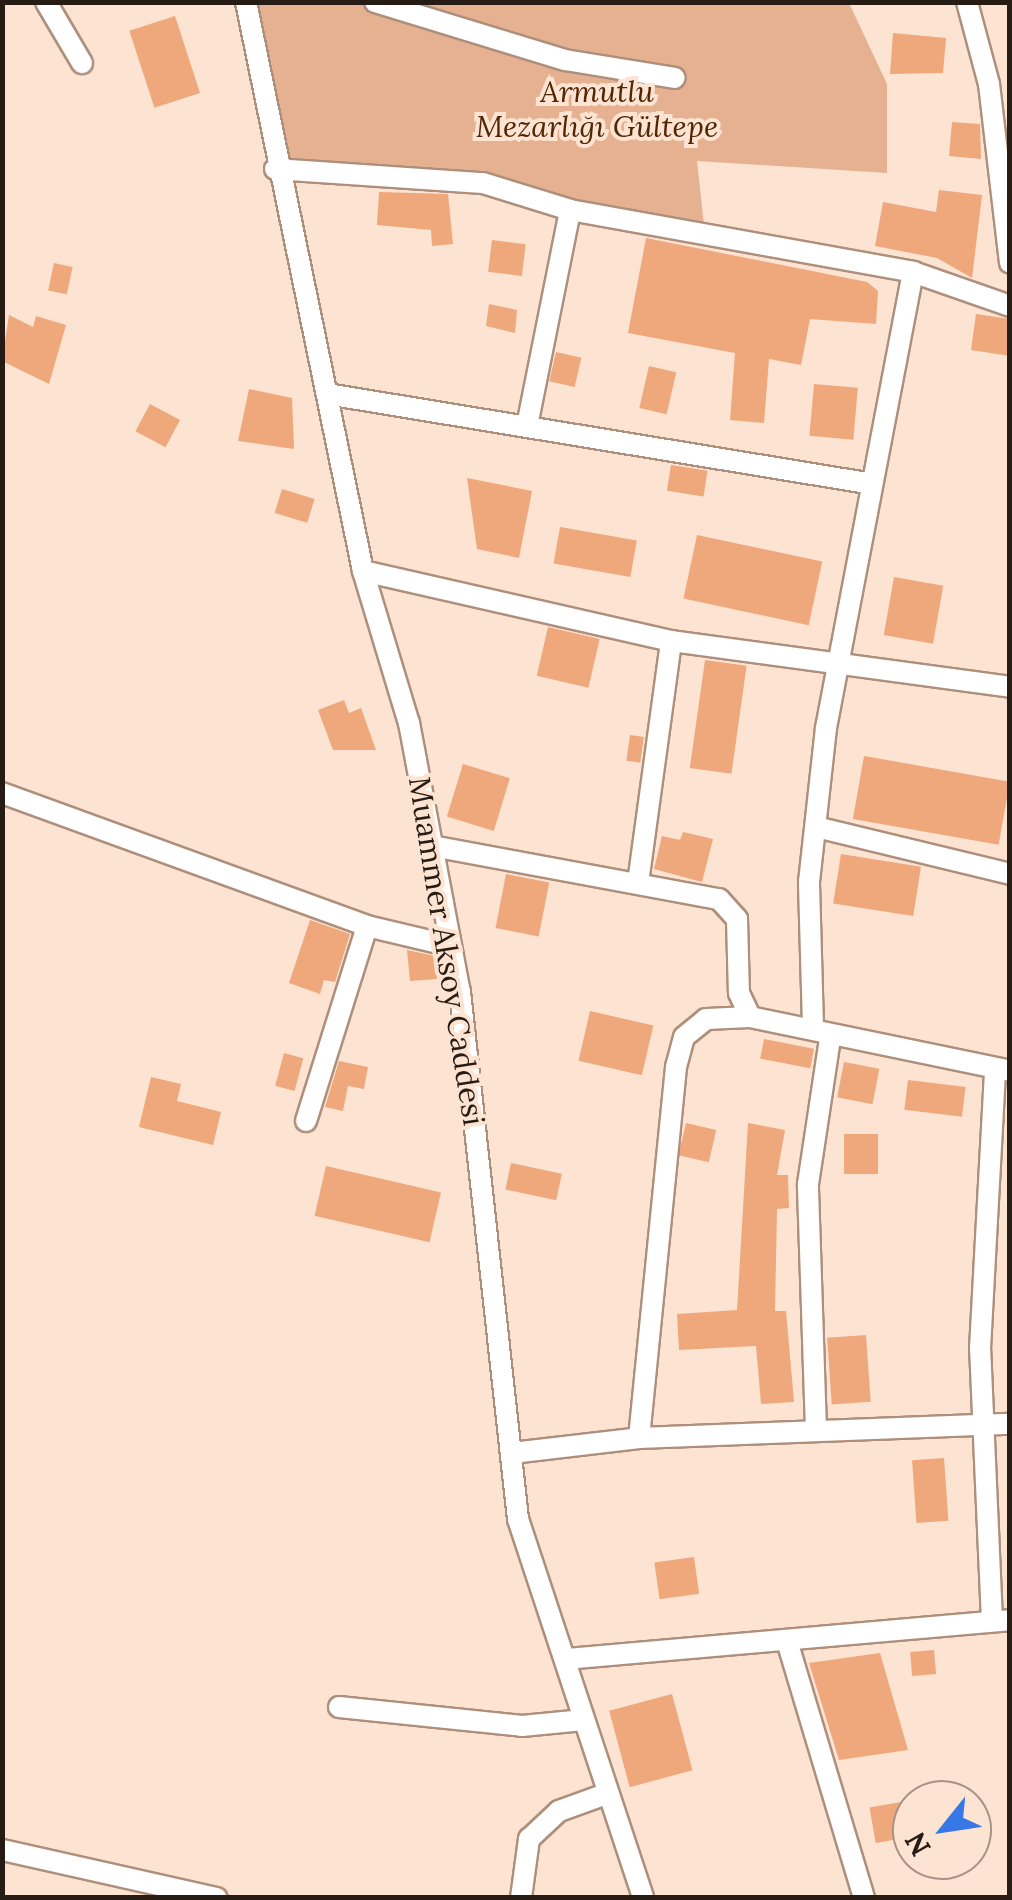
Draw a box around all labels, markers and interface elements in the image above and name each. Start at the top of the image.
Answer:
park label: Armutlu Mezarlığı Gültepe [476,73,718,144]
street label: Muammer Aksoy Caddesi [402,774,492,1128]
north arrow [892,1780,992,1880]
text: N [897,1826,939,1862]

